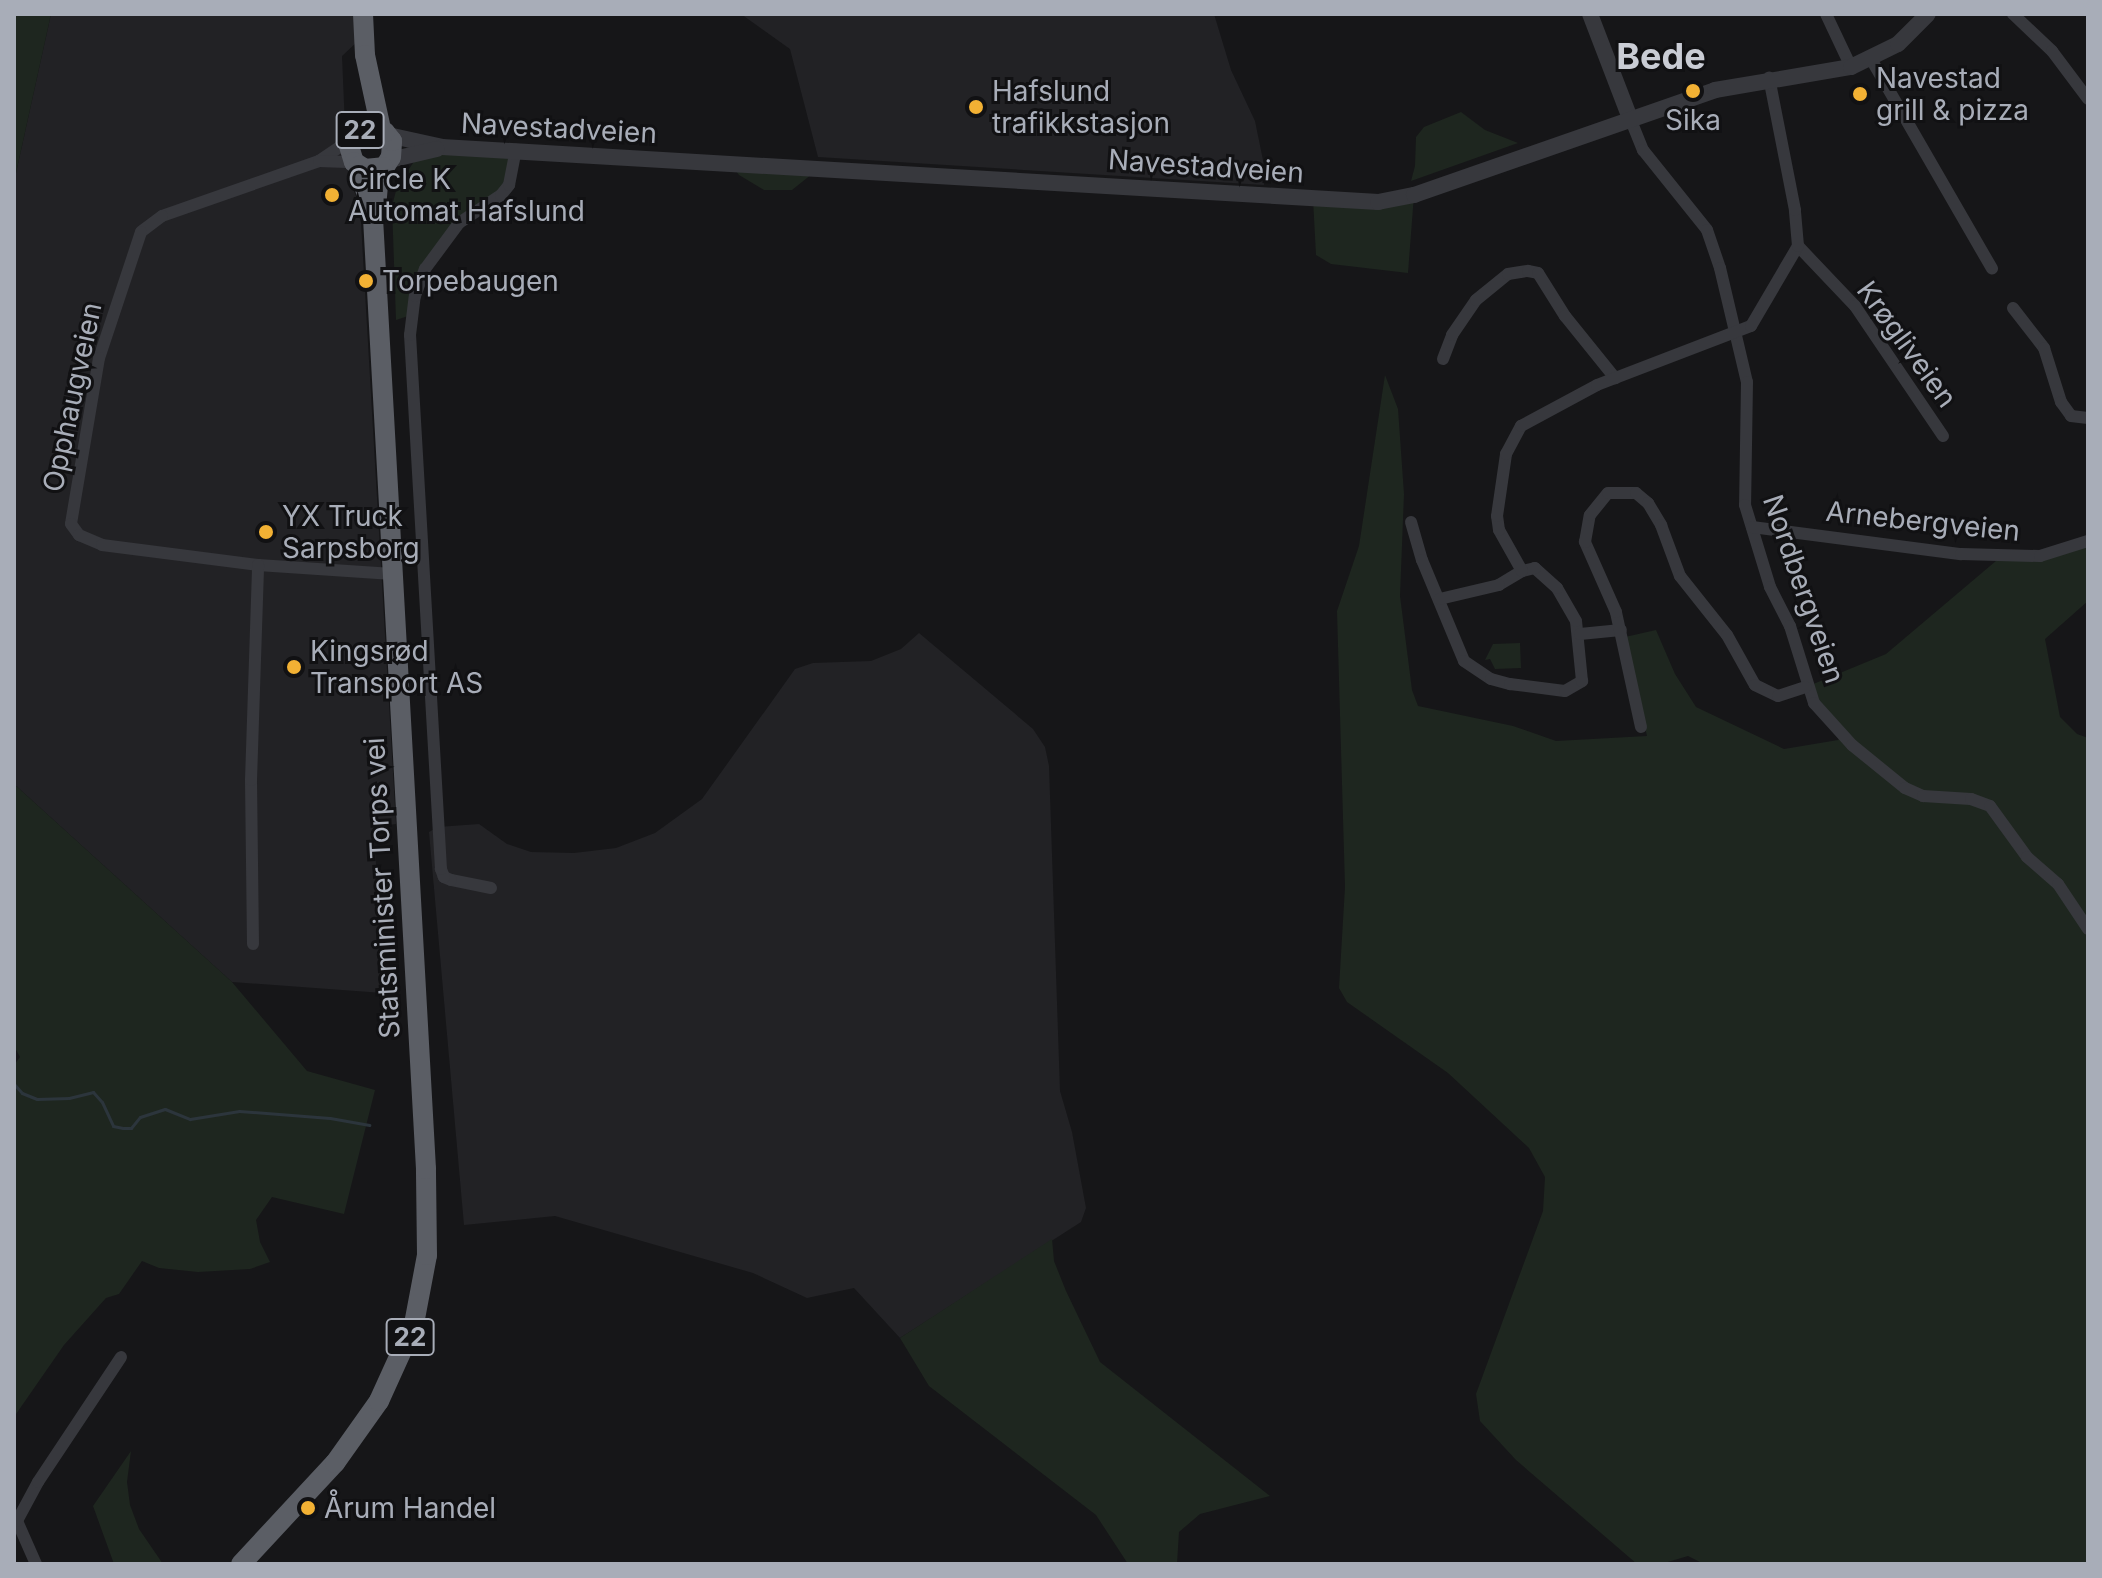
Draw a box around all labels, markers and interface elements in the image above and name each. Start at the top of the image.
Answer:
district label: Bede [1616,35,1706,79]
place label: Navestad grill & pizza [1876,61,2029,127]
place label: Hafslund trafikkstasjon [992,74,1170,140]
marker: Sika [1684,82,1702,100]
marker: Navestad grill & pizza [1851,85,1869,103]
marker: Hafslund trafikkstasjon [967,98,985,116]
place label: Sika [1665,103,1721,137]
street label: Navestadveien [460,106,658,150]
road number: 22 [334,108,386,152]
street label: Navestadveien [1107,142,1305,190]
place label: Circle K Automat Hafslund [348,162,585,228]
marker: Circle K Automat Hafslund [323,186,341,204]
place label: Torpebaugen [382,264,559,298]
marker: Torpebaugen [357,272,375,290]
street label: Krøgliveien [1850,274,1964,414]
street label: Opphaugveien [36,299,108,495]
street label: Nordbergveien [1756,490,1852,688]
street label: Arnebergveien [1824,494,2022,548]
place label: YX Truck Sarpsborg [282,499,420,565]
marker: YX Truck Sarpsborg [257,523,275,541]
place label: Kingsrød Transport AS [310,634,483,700]
marker: Kingsrød Transport AS [285,658,303,676]
street label: Statsminister Torps vei [357,737,407,1039]
road number: 22 [384,1315,436,1359]
place label: Årum Handel [324,1491,496,1525]
marker: Årum Handel [299,1499,317,1517]

